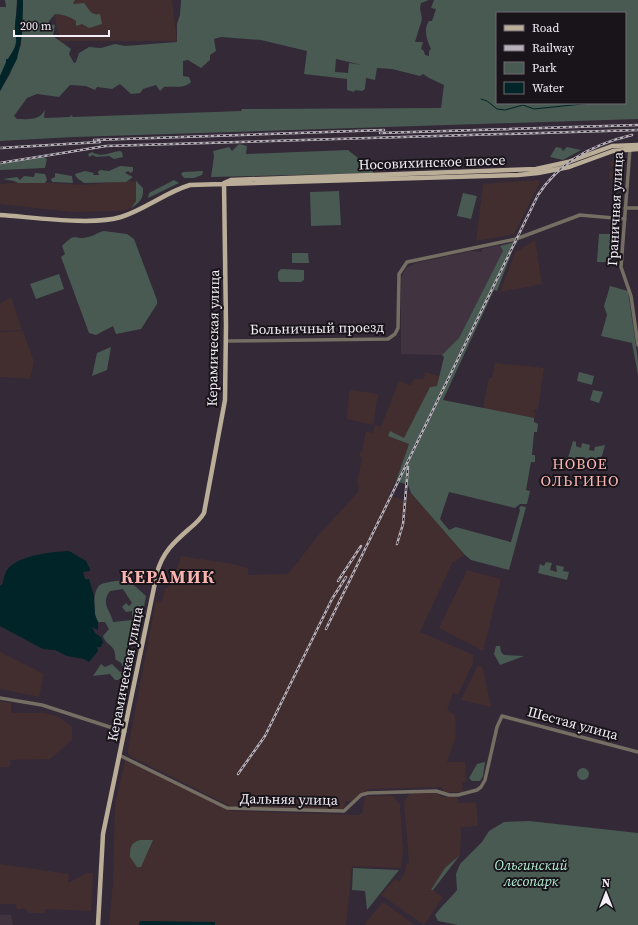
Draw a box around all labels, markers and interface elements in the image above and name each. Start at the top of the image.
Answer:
scale bar [14,12,109,38]
legend [496,12,626,104]
text: 200 m [20,18,52,34]
text: Road [532,20,559,36]
text: Railway [532,40,575,56]
text: Park [532,60,557,76]
text: Water [532,80,564,96]
street label: Носовихинское шоссе [358,149,506,175]
street label: Граничная улица [602,151,628,267]
street label: Керамическая улица [202,269,224,407]
street label: Больничный проезд [250,317,384,339]
district label: НОВОЕ ОЛЬГИНО [540,453,620,491]
district label: КЕРАМИК [121,564,215,589]
street label: Керамическая улица [102,604,148,743]
street label: Шестая улица [526,701,621,745]
street label: Дальняя улица [240,788,339,810]
park label: Ольгинский лесопарк [495,855,567,891]
north arrow [586,873,626,913]
text: N [602,876,610,891]

